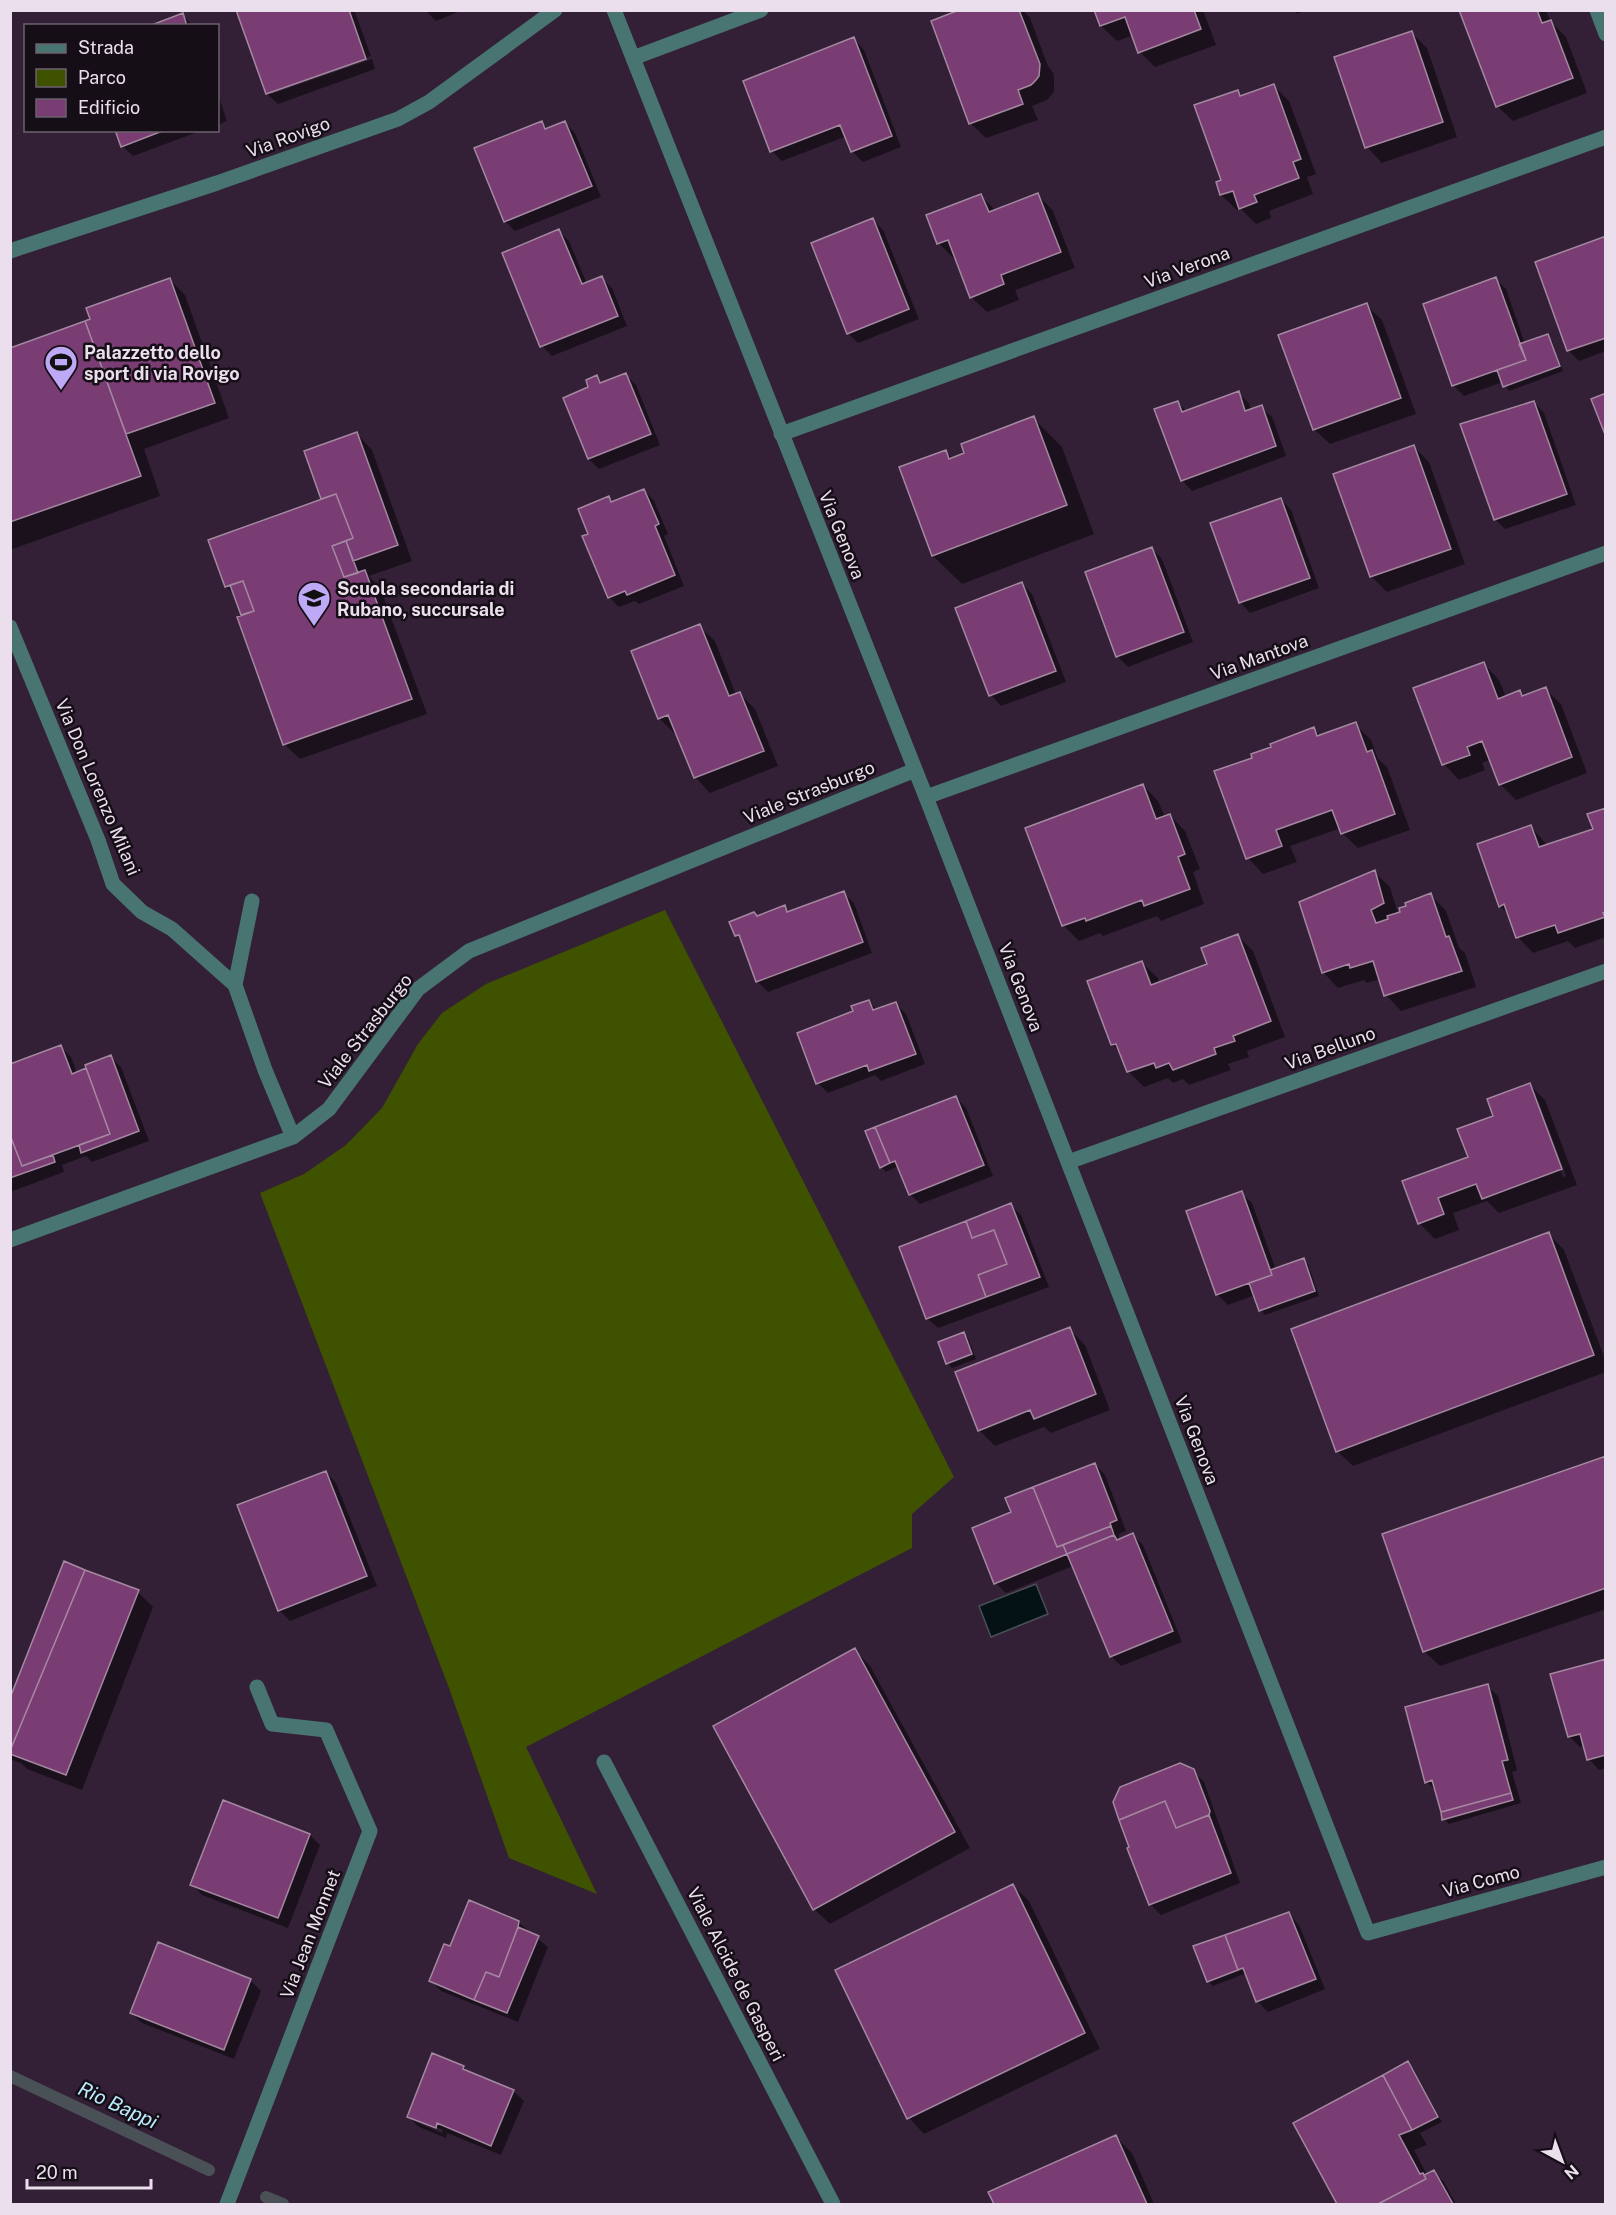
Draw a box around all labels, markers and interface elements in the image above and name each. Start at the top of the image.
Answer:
legend [24,24,219,132]
text: Strada [78,37,134,58]
text: Parco [78,67,126,88]
text: Edificio [78,97,140,118]
street label: Via Rovigo [243,112,333,162]
street label: Via Verona [1141,242,1233,292]
place label: Palazzetto dello sport di via Rovigo [84,342,240,384]
sports icon: Palazzetto dello sport di via Rovigo [43,344,79,391]
street label: Via Genova [815,488,869,582]
place label: Scuola secondaria di Rubano, succursale [337,578,514,620]
school or university icon: Scuola secondaria di Rubano, succursale [296,580,332,627]
street label: Via Mantova [1207,630,1311,684]
street label: Via Don Lorenzo Milani [51,696,145,878]
street label: Viale Strasburgo [740,756,878,828]
street label: Via Genova [994,940,1048,1034]
street label: Viale Strasburgo [314,970,416,1092]
street label: Via Belluno [1282,1022,1378,1074]
street label: Via Genova [1170,1393,1224,1487]
street label: Via Como [1440,1861,1522,1901]
street label: Via Jean Monnet [276,1867,344,2001]
street label: Viale Alcide de Gasperi [683,1883,789,2065]
water label: Rio Bappi [74,2076,162,2134]
north arrow [1532,2131,1592,2191]
scale bar [27,2152,152,2190]
text: N [1561,2161,1582,2183]
text: 20 m [36,2162,78,2183]

